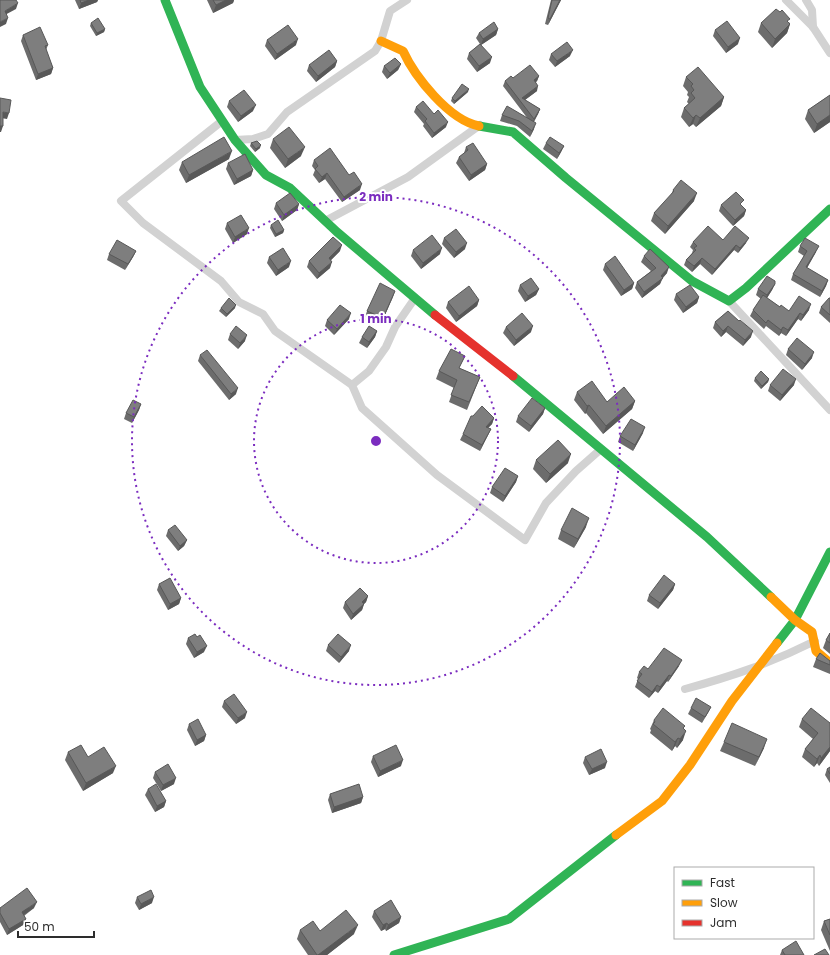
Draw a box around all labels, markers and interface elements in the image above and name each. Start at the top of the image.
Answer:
text: 2 min [359,188,393,205]
text: 1 min [360,310,392,327]
centre of rings [369,434,383,448]
legend [674,867,814,939]
text: Fast [710,874,735,891]
text: Slow [710,894,738,911]
scale bar [18,913,94,939]
text: Jam [710,914,737,931]
text: 50 m [24,918,55,935]

